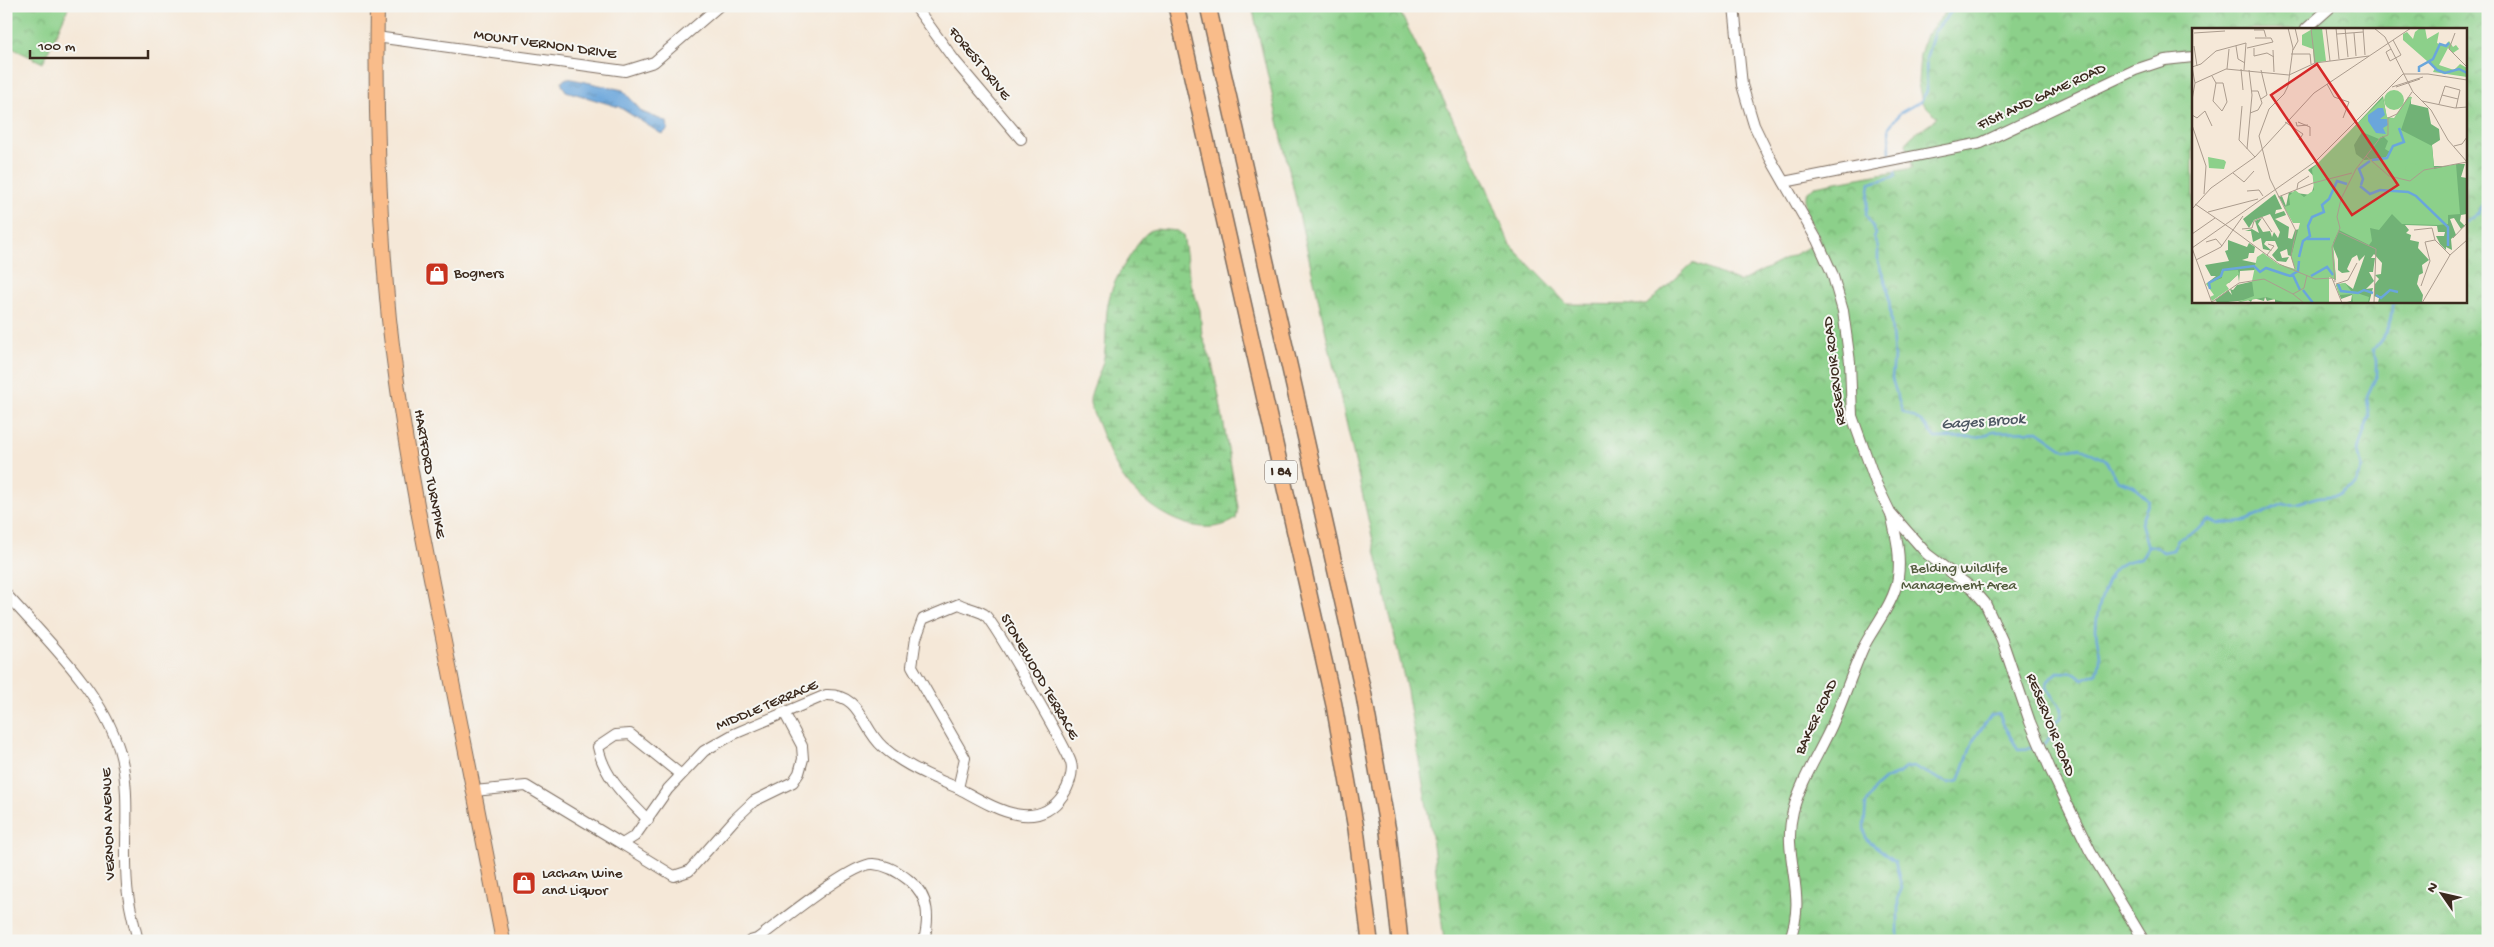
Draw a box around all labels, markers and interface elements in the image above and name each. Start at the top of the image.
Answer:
street label: FOREST DRIVE [943,23,1014,105]
street label: MOUNT VERNON DRIVE [473,26,618,64]
scale bar [30,28,148,60]
inset map [2192,28,2466,302]
text: 100 m [37,38,76,56]
street label: FISH AND GAME ROAD [1974,59,2109,135]
shop icon: Bogners [424,261,450,287]
place label: Bogners [453,265,504,283]
street label: RESERVOIR ROAD [1819,315,1851,426]
street label: HARTFORD TURNPIKE [409,408,449,540]
water label: Gages Brook [1941,410,2027,435]
road number: I 84 [1265,461,1297,484]
park label: Belding Wildlife Management Area [1901,560,2018,595]
street label: STONEWOOD TERRACE [996,611,1083,744]
street label: RESERVOIR ROAD [2021,671,2079,779]
street label: MIDDLE TERRACE [713,676,821,736]
street label: BAKER ROAD [1791,676,1842,758]
street label: VERNON AVENUE [98,767,120,881]
place label: Lacham Wine and Liquor [542,865,623,900]
shop icon: Lacham Wine and Liquor [511,870,537,896]
north arrow [2416,870,2466,920]
text: N [2424,880,2443,897]

